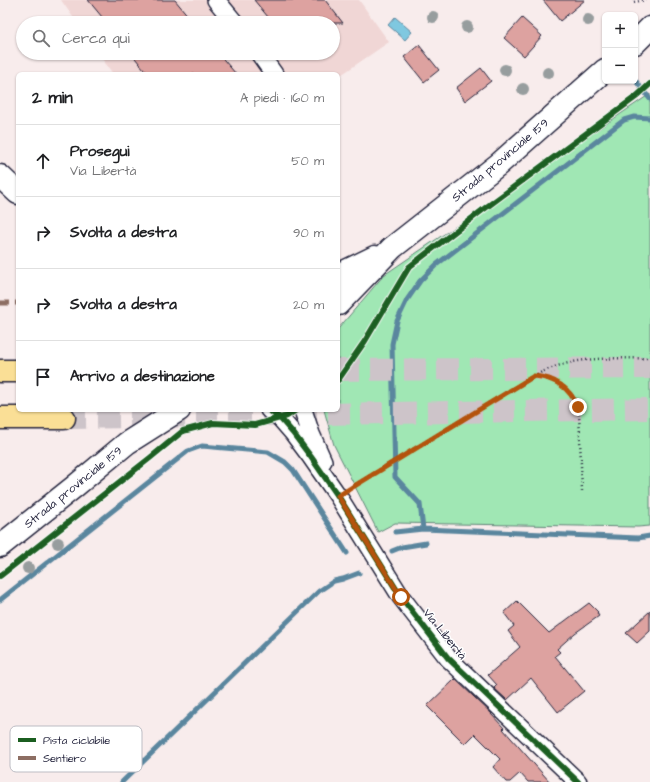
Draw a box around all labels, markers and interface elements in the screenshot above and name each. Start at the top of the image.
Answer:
map controls [602,12,638,84]
button: + [602,12,638,48]
search box [16,16,340,60]
icon: search [30,27,52,49]
text: Cerca qui [62,28,130,49]
button: − [602,48,638,84]
text: 2 min [32,86,73,110]
text: A piedi · 160 m [240,89,324,107]
street label: Strada provinciale 159 [448,115,553,206]
text: Prosegui [70,141,130,162]
icon: ahead [32,150,54,172]
text: 50 m [291,152,324,170]
text: Via Libertà [70,162,136,180]
icon: right [32,222,54,244]
text: Svolta a destra [70,222,177,243]
text: 90 m [293,224,324,242]
icon: right [32,294,54,316]
text: Svolta a destra [70,294,177,315]
text: 20 m [293,296,324,314]
icon: arrive [32,366,54,388]
text: Arrivo a destinazione [70,366,215,387]
route end [569,398,587,416]
street label: Strada provinciale 159 [21,442,126,532]
route start [392,588,410,606]
street label: Via Libertà [419,605,470,663]
legend [10,726,142,772]
text: Pista ciclabile [43,733,110,748]
text: Sentiero [43,751,87,766]

